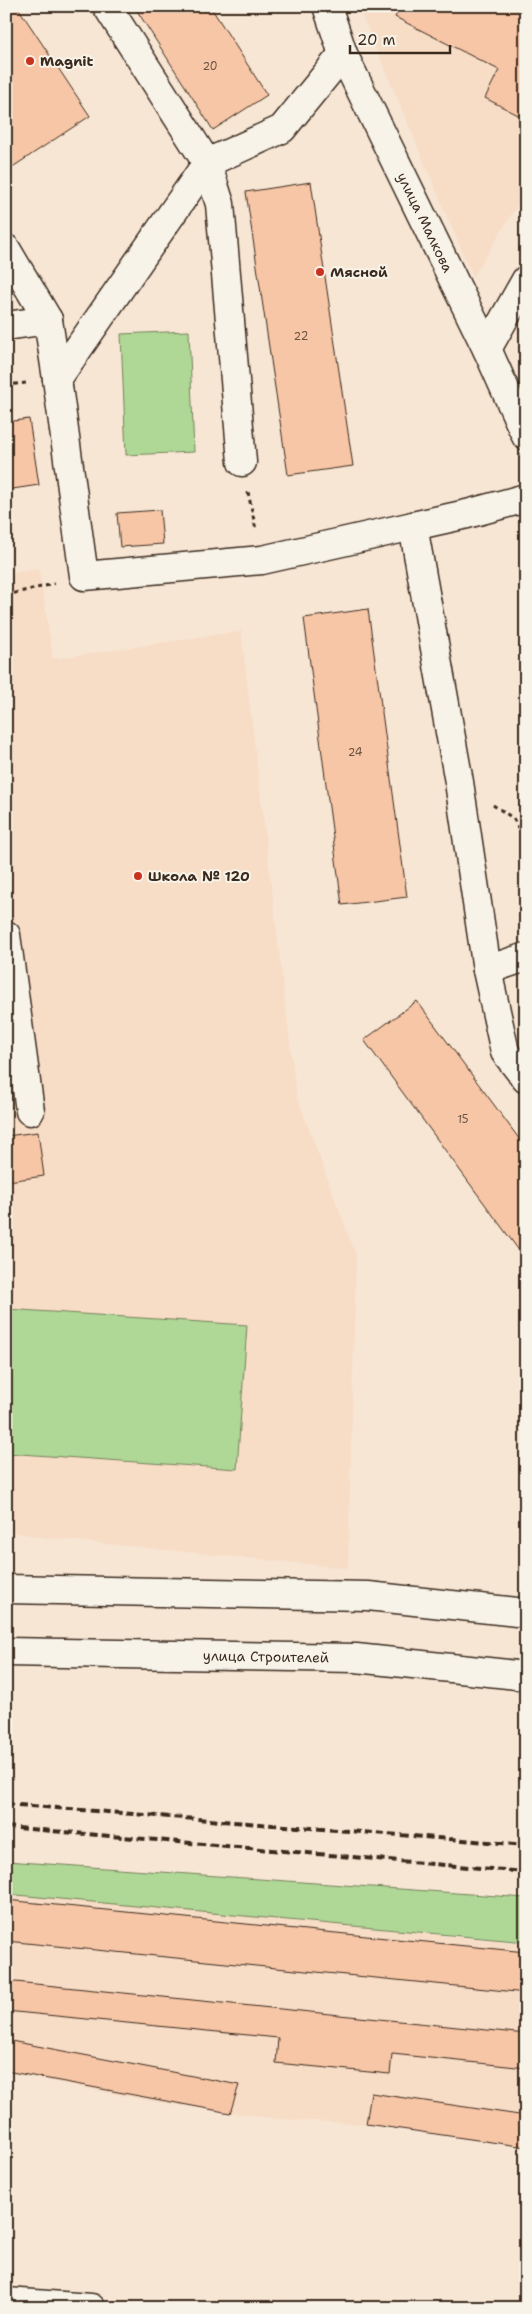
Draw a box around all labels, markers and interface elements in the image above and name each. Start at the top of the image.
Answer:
scale bar [350,22,450,54]
text: 20 m [357,30,396,50]
place label: Magnit [40,52,94,70]
marker: Magnit [24,55,36,67]
house number: 20 [202,59,218,74]
street label: улица Малкова [393,169,457,276]
place label: Мясной [330,263,388,281]
marker: Мясной [314,266,326,278]
house number: 22 [294,329,308,344]
house number: 24 [348,745,363,760]
place label: Школа № 120 [148,867,250,885]
marker: Школа № 120 [132,870,144,882]
house number: 15 [457,1112,469,1127]
street label: улица Строителей [203,1646,329,1667]

